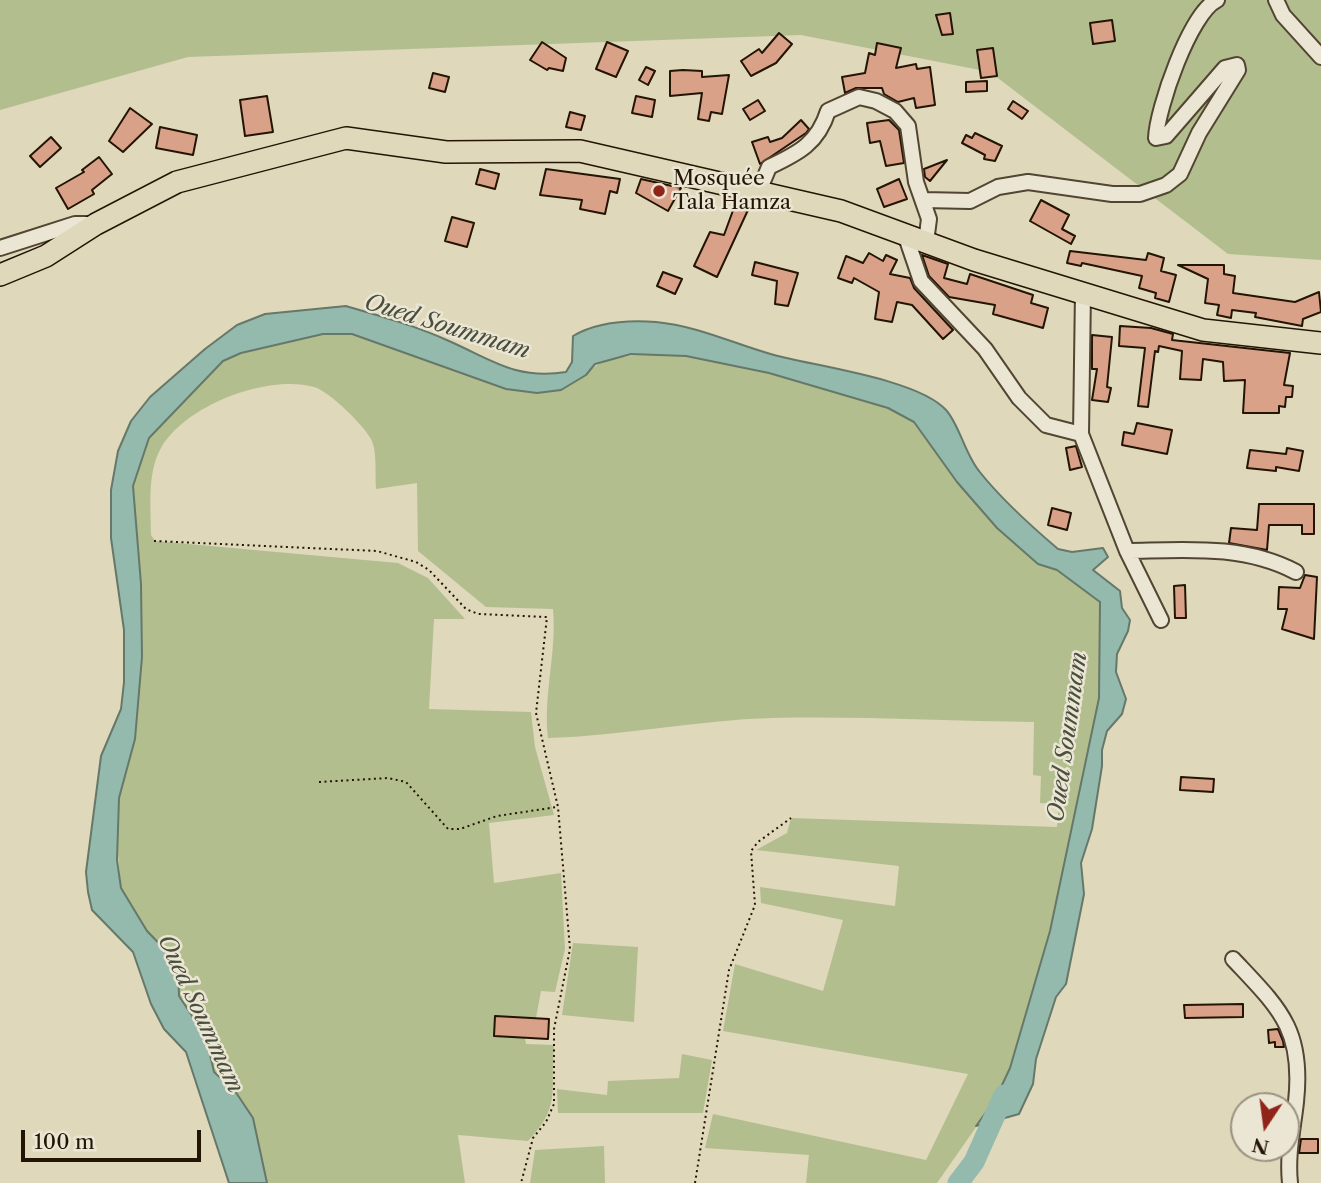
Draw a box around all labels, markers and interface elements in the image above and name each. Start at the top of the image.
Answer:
place label: Mosquée Tala Hamza [673,166,791,216]
marker: Mosquée Tala Hamza [651,183,667,199]
water label: Oued Soummam [361,289,533,365]
water label: Oued Soummam [1042,650,1094,824]
water label: Oued Soummam [151,930,249,1098]
north arrow [1230,1092,1300,1162]
scale bar [24,1116,205,1160]
text: 100 m [34,1129,95,1154]
text: N [1250,1133,1271,1159]

